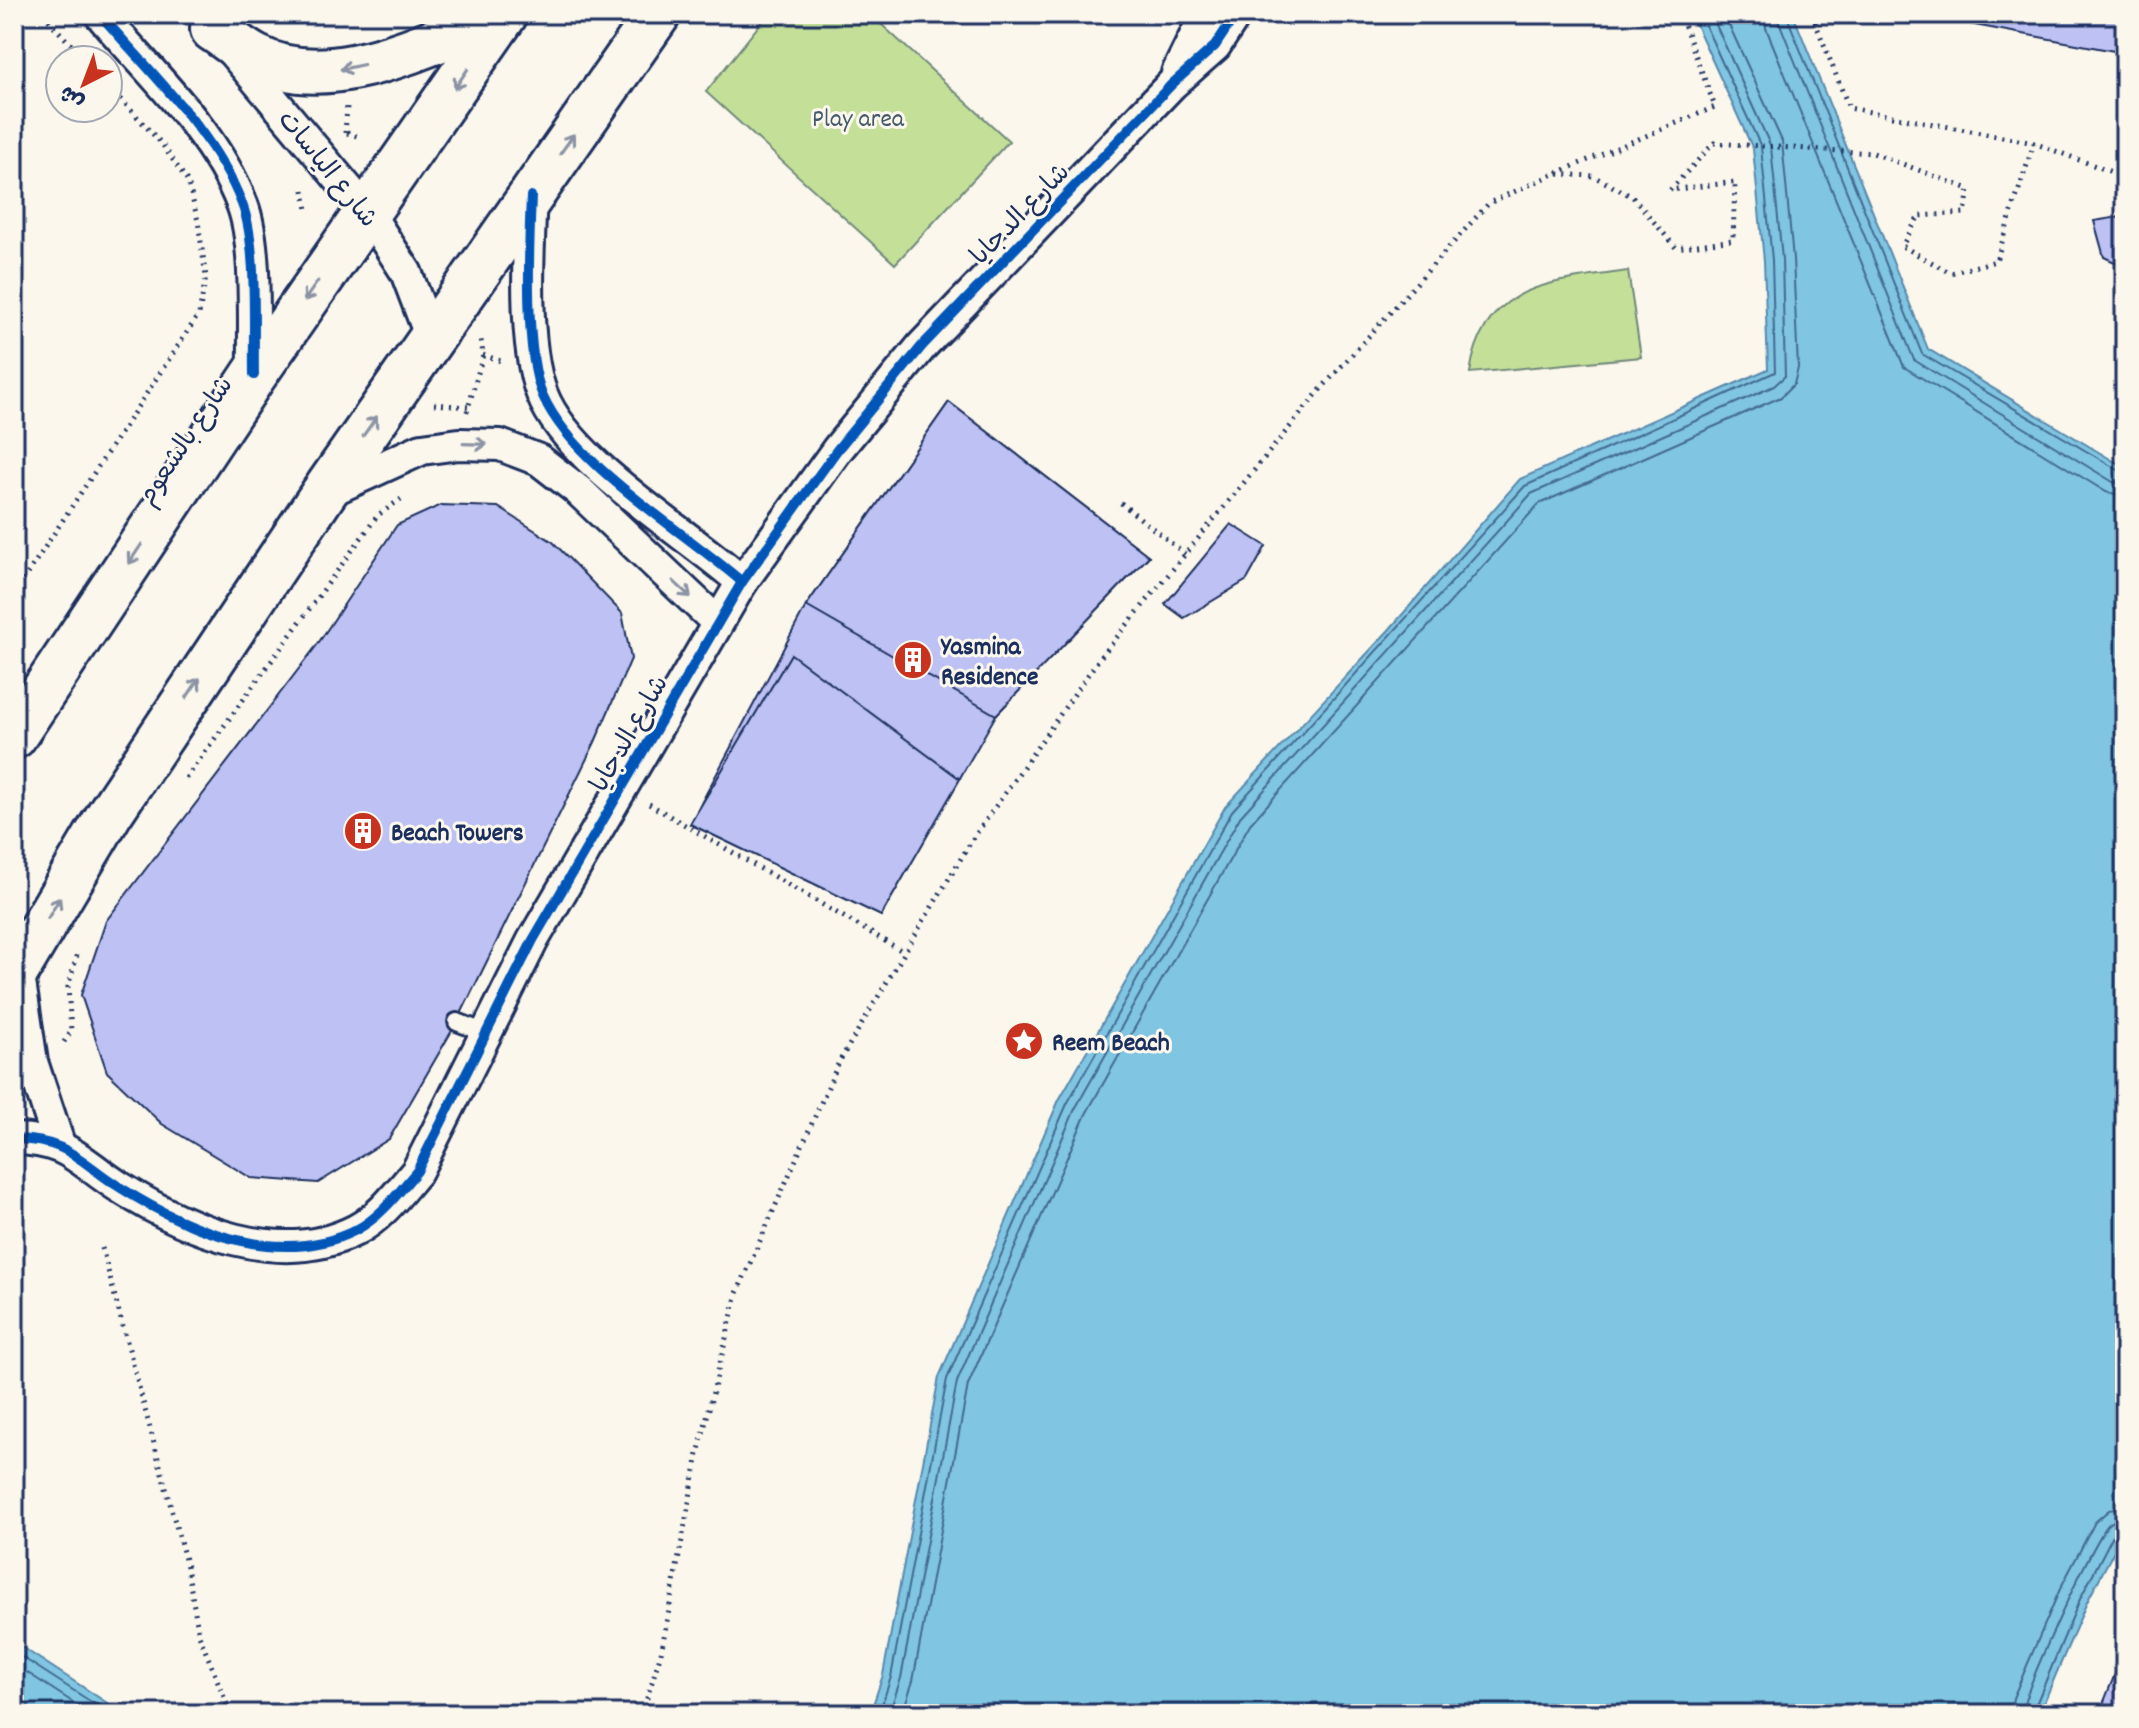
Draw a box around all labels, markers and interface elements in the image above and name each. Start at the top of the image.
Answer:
north arrow [44,44,124,124]
one-way arrow [339,60,365,75]
one-way arrow [453,67,469,89]
text: ش [54,77,92,116]
park label: Play area [812,102,905,139]
street label: شارع الياسات [267,104,385,237]
one-way arrow [559,134,575,156]
street label: شارع الدجايا [963,156,1080,275]
one-way arrow [303,280,319,302]
street label: شارع بالشعوم [130,370,244,514]
one-way arrow [362,416,378,438]
one-way arrow [461,437,488,452]
one-way arrow [127,542,143,564]
one-way arrow [672,579,692,598]
place label: Yasmina Residence [940,630,1038,697]
building icon: Yasmina Residence [892,639,934,681]
street label: شارع الدجايا [583,669,679,800]
one-way arrow [185,678,201,700]
building icon: Beach Towers [342,810,384,852]
place label: Beach Towers [391,816,524,853]
one-way arrow [46,897,62,920]
place icon: Reem Beach [1003,1020,1045,1062]
place label: Reem Beach [1052,1026,1170,1063]

